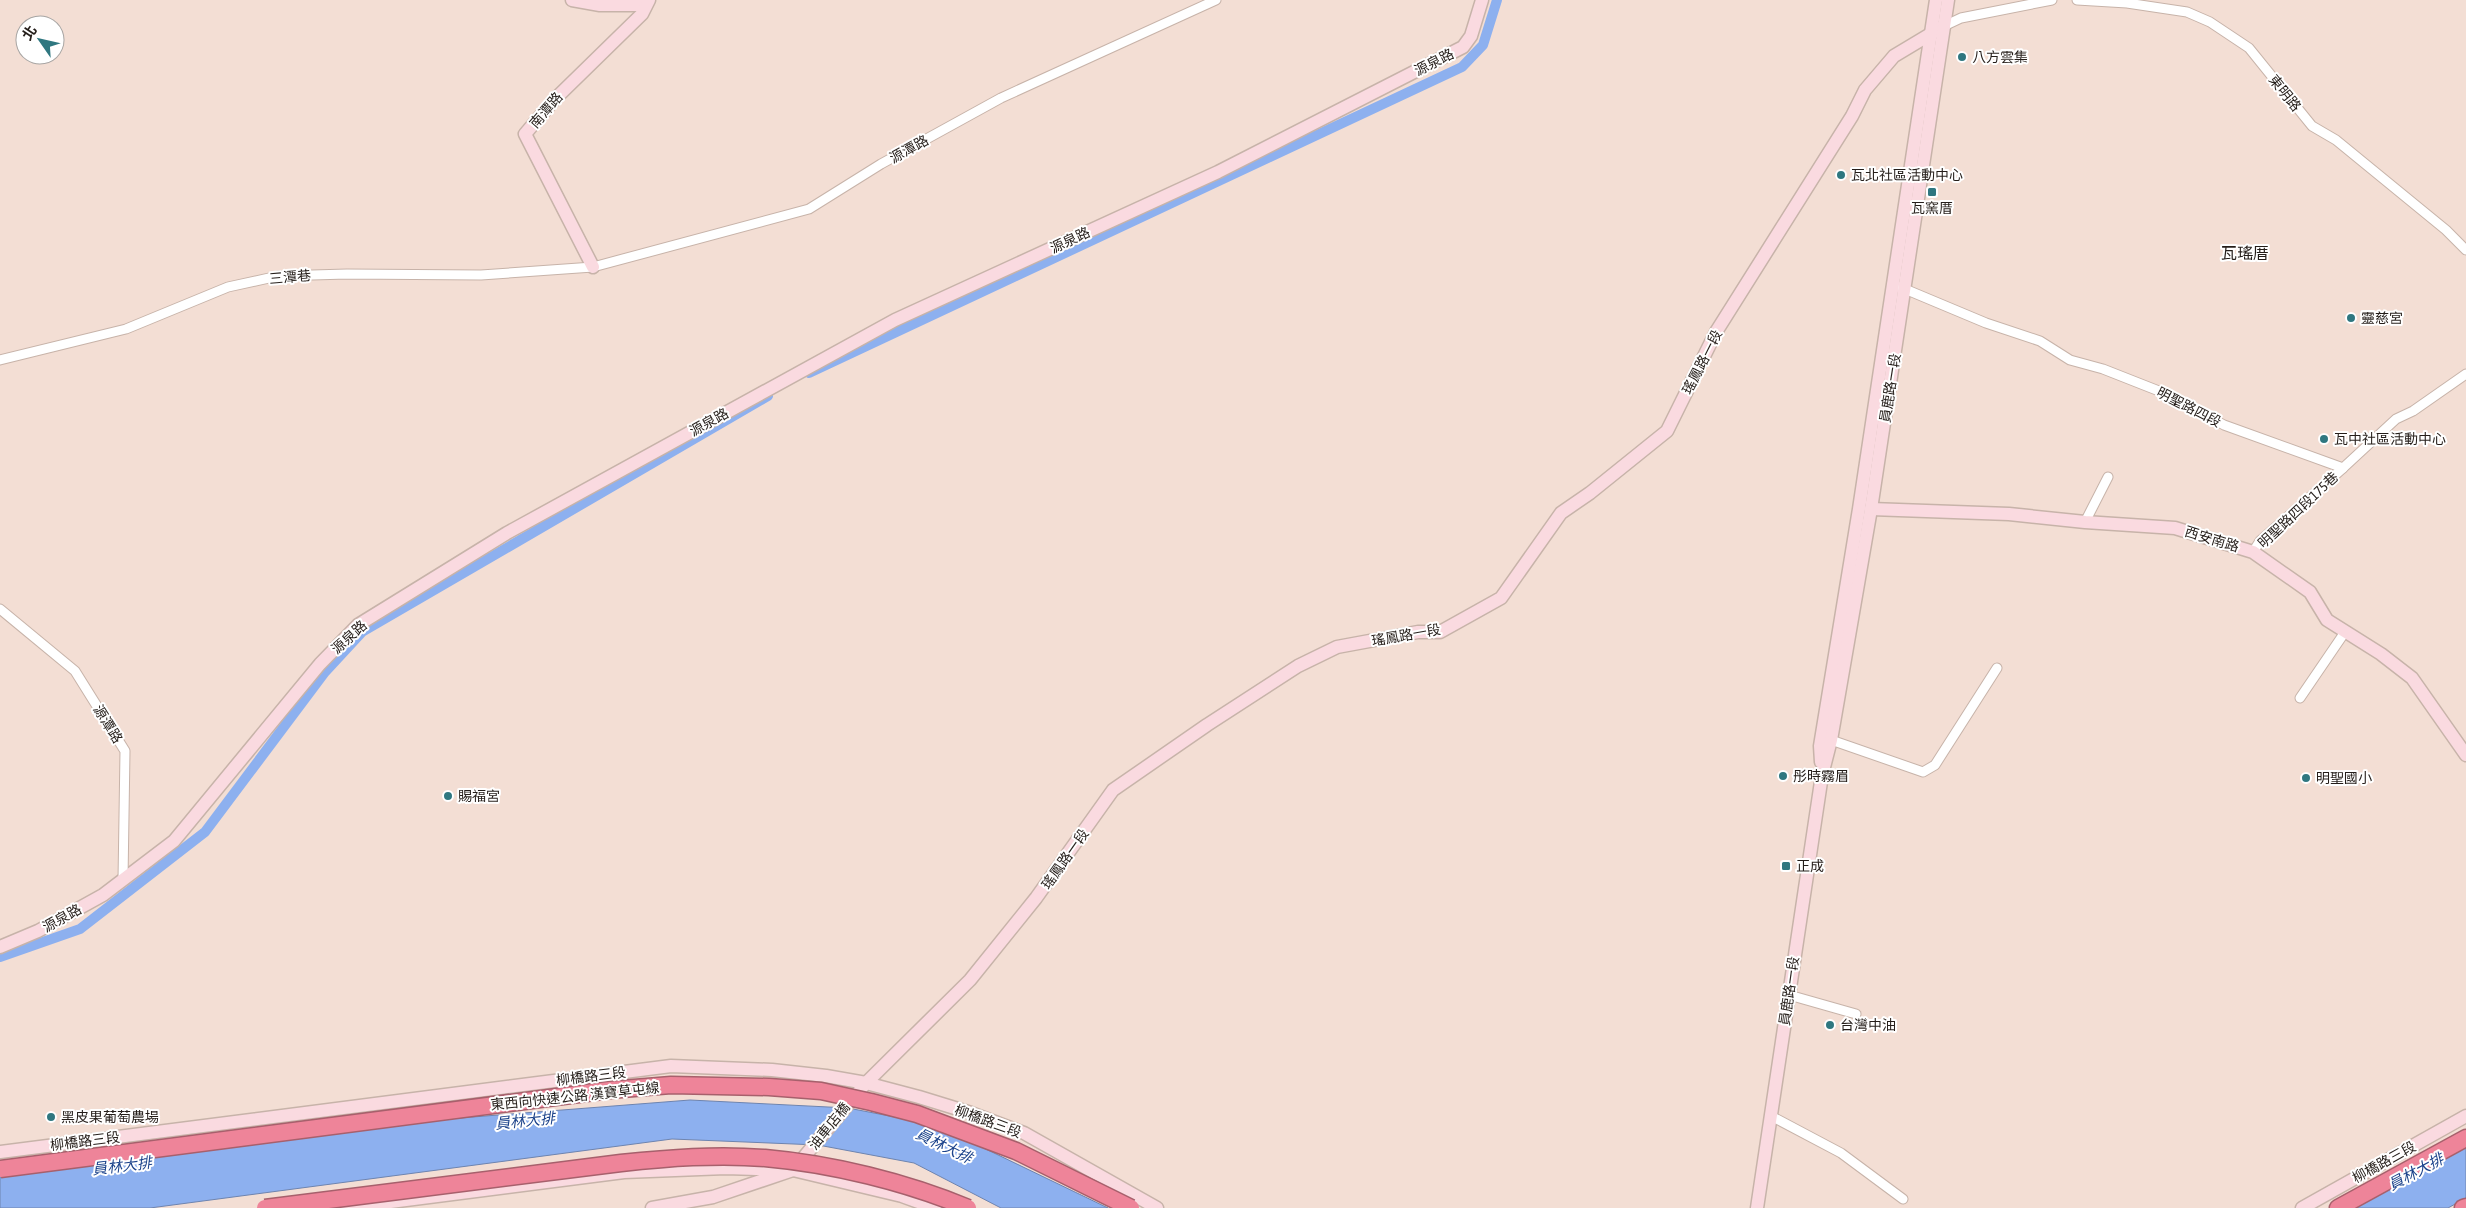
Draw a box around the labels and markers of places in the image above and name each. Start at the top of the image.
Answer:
place label: 八方雲集 [1972,49,2028,65]
marker: 八方雲集 [1956,51,1968,63]
place label: 瓦北社區活動中心 [1851,167,1963,183]
marker: 瓦北社區活動中心 [1835,169,1847,181]
marker: 瓦窯厝 [1926,186,1938,198]
place label: 瓦窯厝 [1911,200,1953,216]
place label: 靈慈宮 [2361,310,2403,326]
marker: 靈慈宮 [2345,312,2357,324]
place label: 瓦中社區活動中心 [2334,431,2446,447]
marker: 瓦中社區活動中心 [2318,433,2330,445]
place label: 彤時霧眉 [1793,768,1849,784]
marker: 彤時霧眉 [1777,770,1789,782]
place label: 明聖國小 [2316,770,2372,786]
marker: 明聖國小 [2300,772,2312,784]
place label: 賜福宮 [458,788,500,804]
marker: 賜福宮 [442,790,454,802]
place label: 正成 [1796,858,1824,874]
marker: 正成 [1780,860,1792,872]
place label: 台灣中油 [1840,1017,1896,1033]
marker: 台灣中油 [1824,1019,1836,1031]
place label: 黑皮果葡萄農場 [61,1109,159,1125]
marker: 黑皮果葡萄農場 [45,1111,57,1123]

